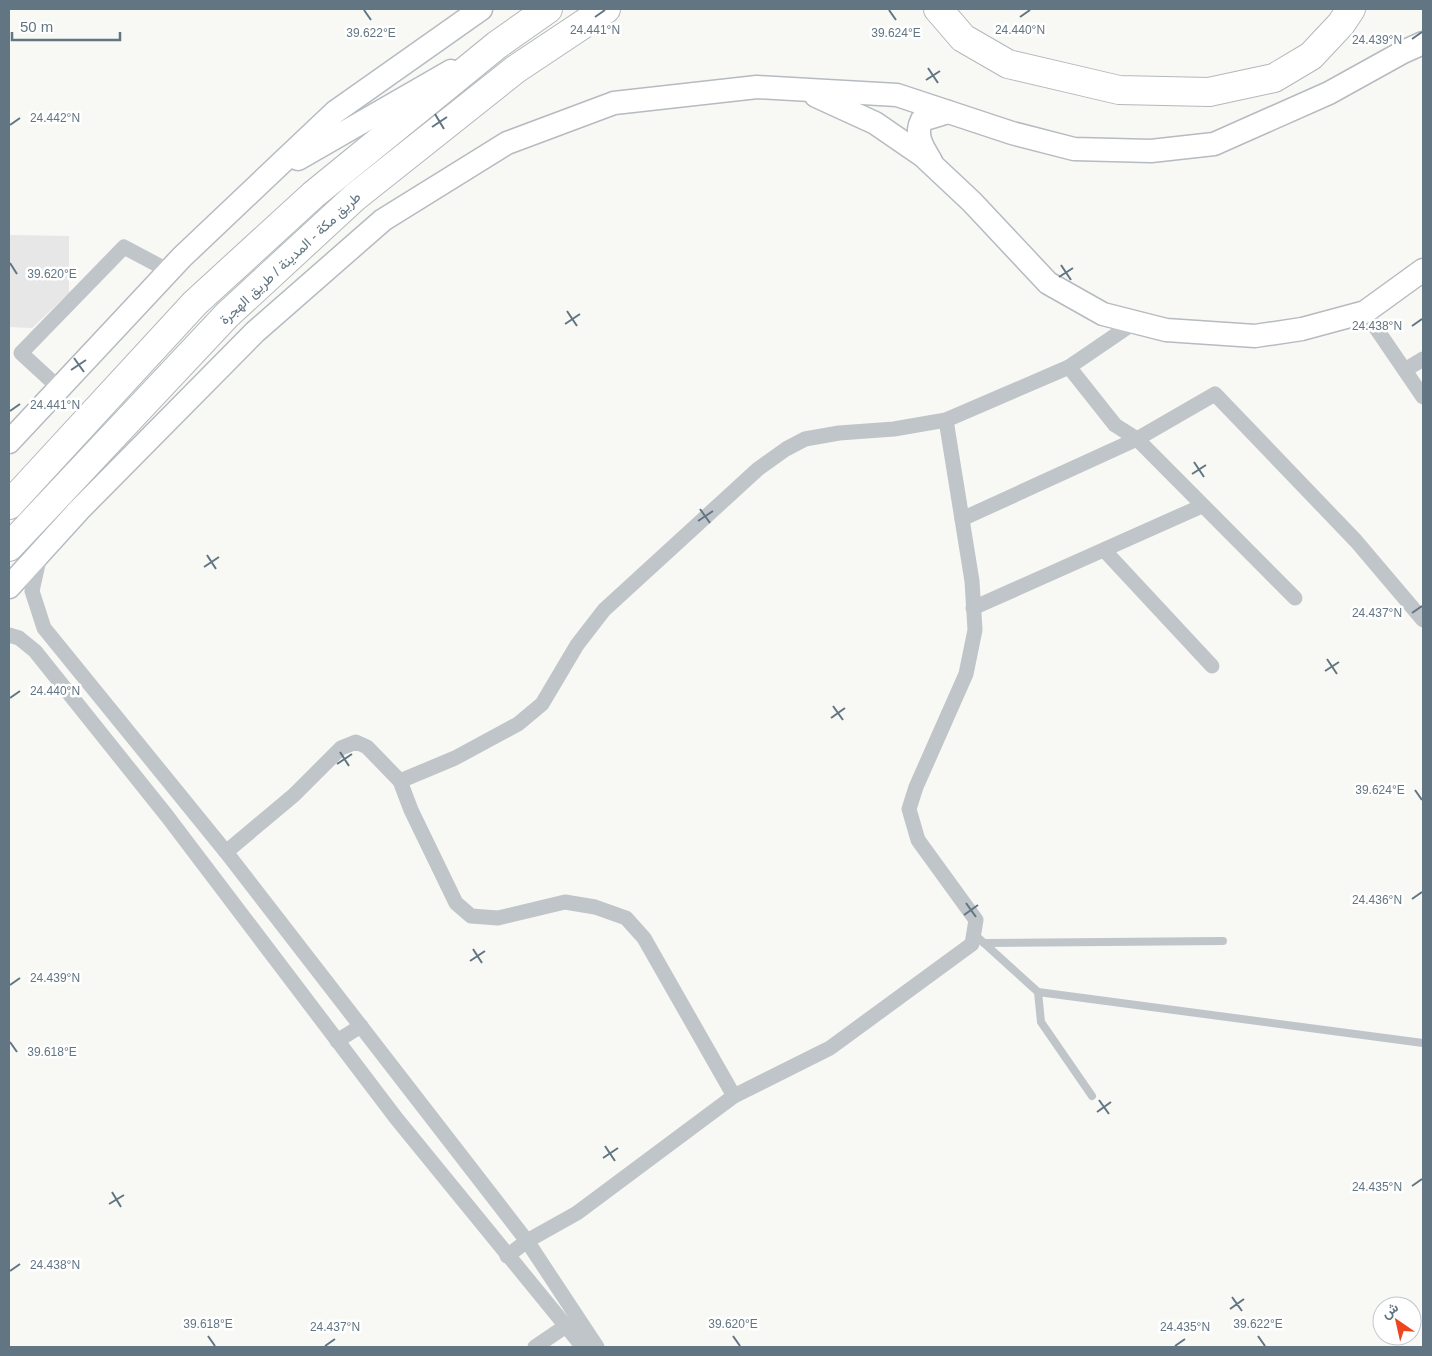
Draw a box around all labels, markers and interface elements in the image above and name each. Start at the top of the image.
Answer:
scale bar [12,10,120,42]
text: 50 m [20,18,53,35]
text: 24.441°N [570,23,620,37]
text: 24.440°N [995,23,1045,37]
text: 39.622°E [346,26,396,40]
text: 39.624°E [871,26,921,40]
text: 24.439°N [1352,33,1402,47]
text: 24.442°N [30,111,80,125]
street label: طريق مكة - المدينة / طريق الهجرة [216,188,364,328]
text: 39.620°E [27,267,77,281]
text: 24.438°N [1352,319,1402,333]
text: 24.441°N [30,398,80,412]
text: 24.437°N [1352,606,1402,620]
text: 24.440°N [30,684,80,698]
text: 39.624°E [1355,783,1405,797]
text: 24.436°N [1352,893,1402,907]
text: 24.439°N [30,971,80,985]
text: 39.618°E [27,1045,77,1059]
text: 24.435°N [1352,1180,1402,1194]
text: 24.438°N [30,1258,80,1272]
north arrow [1372,1296,1422,1346]
text: ش [1378,1299,1402,1322]
text: 39.618°E [183,1317,233,1331]
text: 39.620°E [708,1317,758,1331]
text: 39.622°E [1233,1317,1283,1331]
text: 24.437°N [310,1320,360,1334]
text: 24.435°N [1160,1320,1210,1334]

